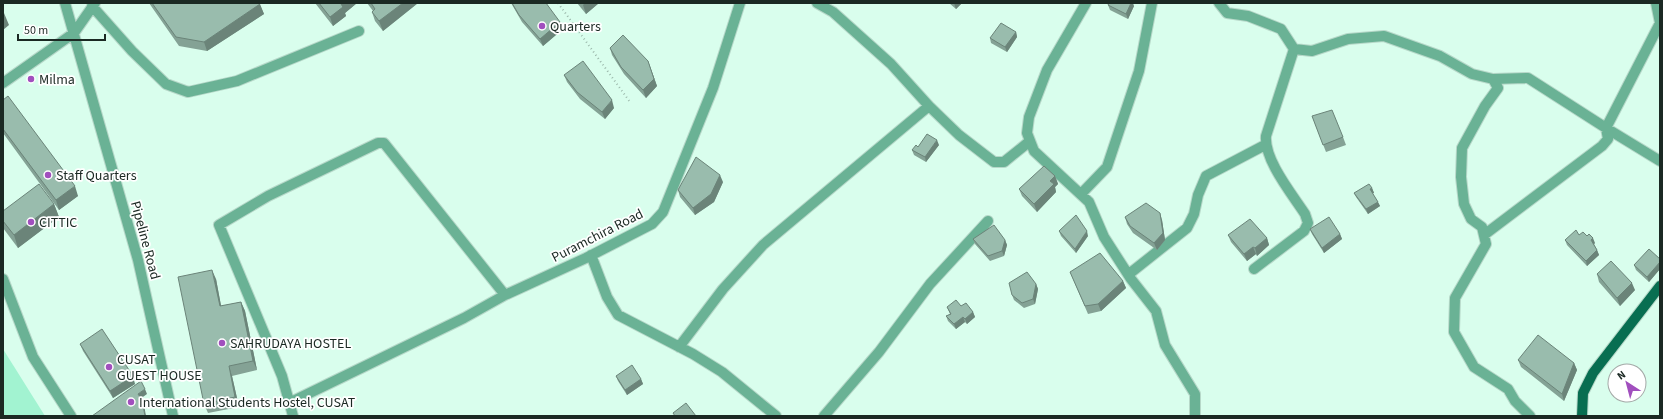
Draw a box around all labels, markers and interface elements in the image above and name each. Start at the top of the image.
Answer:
scale bar [18,16,105,42]
place label: Quarters [550,17,601,37]
marker: Quarters [537,21,547,31]
text: 50 m [24,22,48,39]
place label: Milma [39,70,75,90]
marker: Milma [26,74,36,84]
place label: Staff Quarters [56,166,137,186]
marker: Staff Quarters [43,170,53,180]
street label: Pipeline Road [125,199,165,282]
street label: Puramchira Road [548,204,647,268]
place label: CITTIC [39,213,77,233]
marker: CITTIC [26,217,36,227]
place label: SAHRUDAYA HOSTEL [230,334,351,354]
marker: SAHRUDAYA HOSTEL [217,338,227,348]
place label: CUSAT GUEST HOUSE [117,350,202,386]
marker: CUSAT GUEST HOUSE [104,362,114,372]
north arrow [1607,363,1647,403]
text: N [1614,367,1629,384]
place label: International Students Hostel, CUSAT [139,393,356,413]
marker: International Students Hostel, CUSAT [126,397,136,407]

